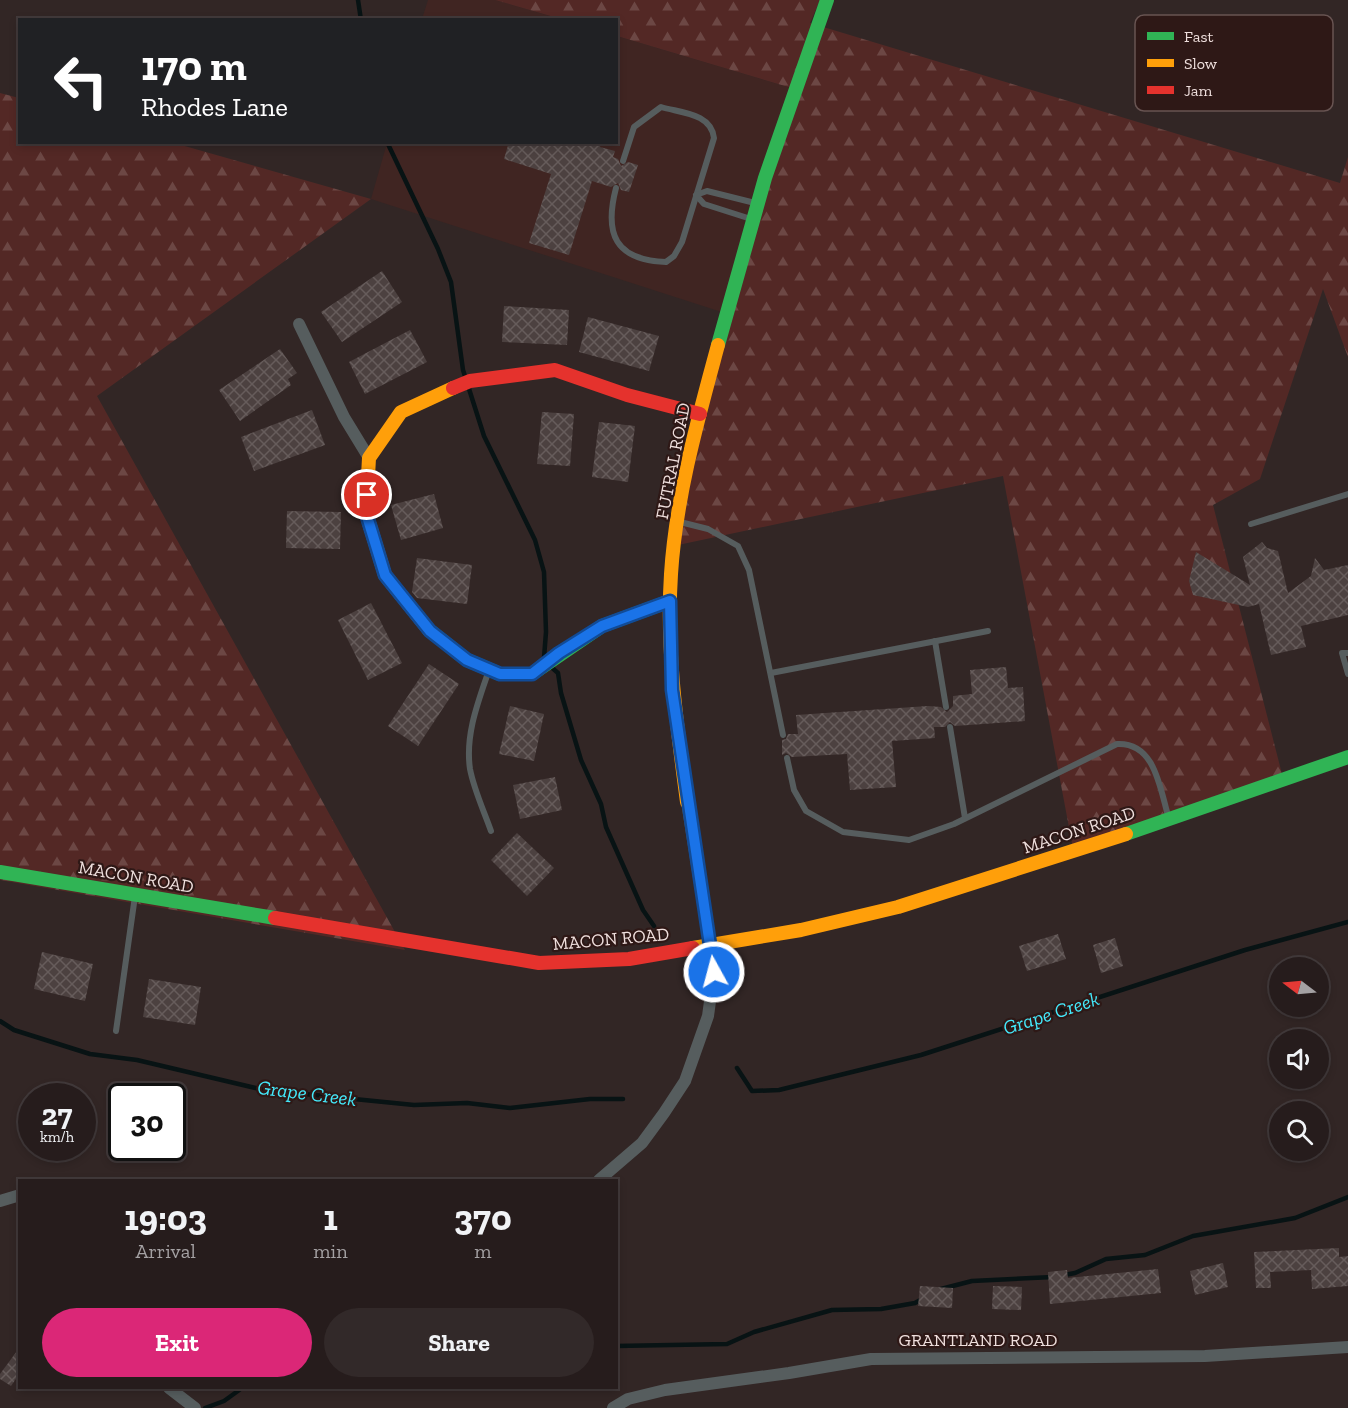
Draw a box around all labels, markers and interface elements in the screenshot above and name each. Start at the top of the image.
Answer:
legend [1135,15,1333,111]
text: Fast [1184,27,1213,46]
text: 170 m [141,40,247,91]
icon: left [42,42,120,120]
text: Slow [1184,54,1218,73]
text: Jam [1184,81,1213,100]
text: Rhodes Lane [141,91,288,123]
street label: FUTRAL ROAD [651,401,695,521]
pin [341,469,392,520]
icon: arrive [350,478,383,511]
street label: MACON ROAD [1020,801,1138,859]
street label: MACON ROAD [77,856,195,898]
street label: MACON ROAD [552,923,670,955]
position arrow [682,940,746,1004]
north arrow [1269,957,1329,1017]
map controls [1269,957,1329,1161]
water label: Grape Creek [1000,986,1102,1040]
button: sound [1269,1029,1329,1089]
water label: Grape Creek [256,1075,358,1111]
speed limit sign: 30 [108,1083,186,1161]
text: 27 [42,1097,72,1133]
button: search [1269,1101,1329,1161]
text: km/h [40,1128,74,1146]
text: 19:03 [124,1196,207,1239]
text: 1 [323,1196,338,1239]
text: 370 [454,1196,512,1239]
text: Arrival [136,1239,196,1263]
text: min [313,1239,348,1263]
text: m [474,1239,491,1263]
button: Exit [42,1308,312,1377]
button: Share [324,1308,594,1377]
street label: GRANTLAND ROAD [898,1329,1058,1351]

